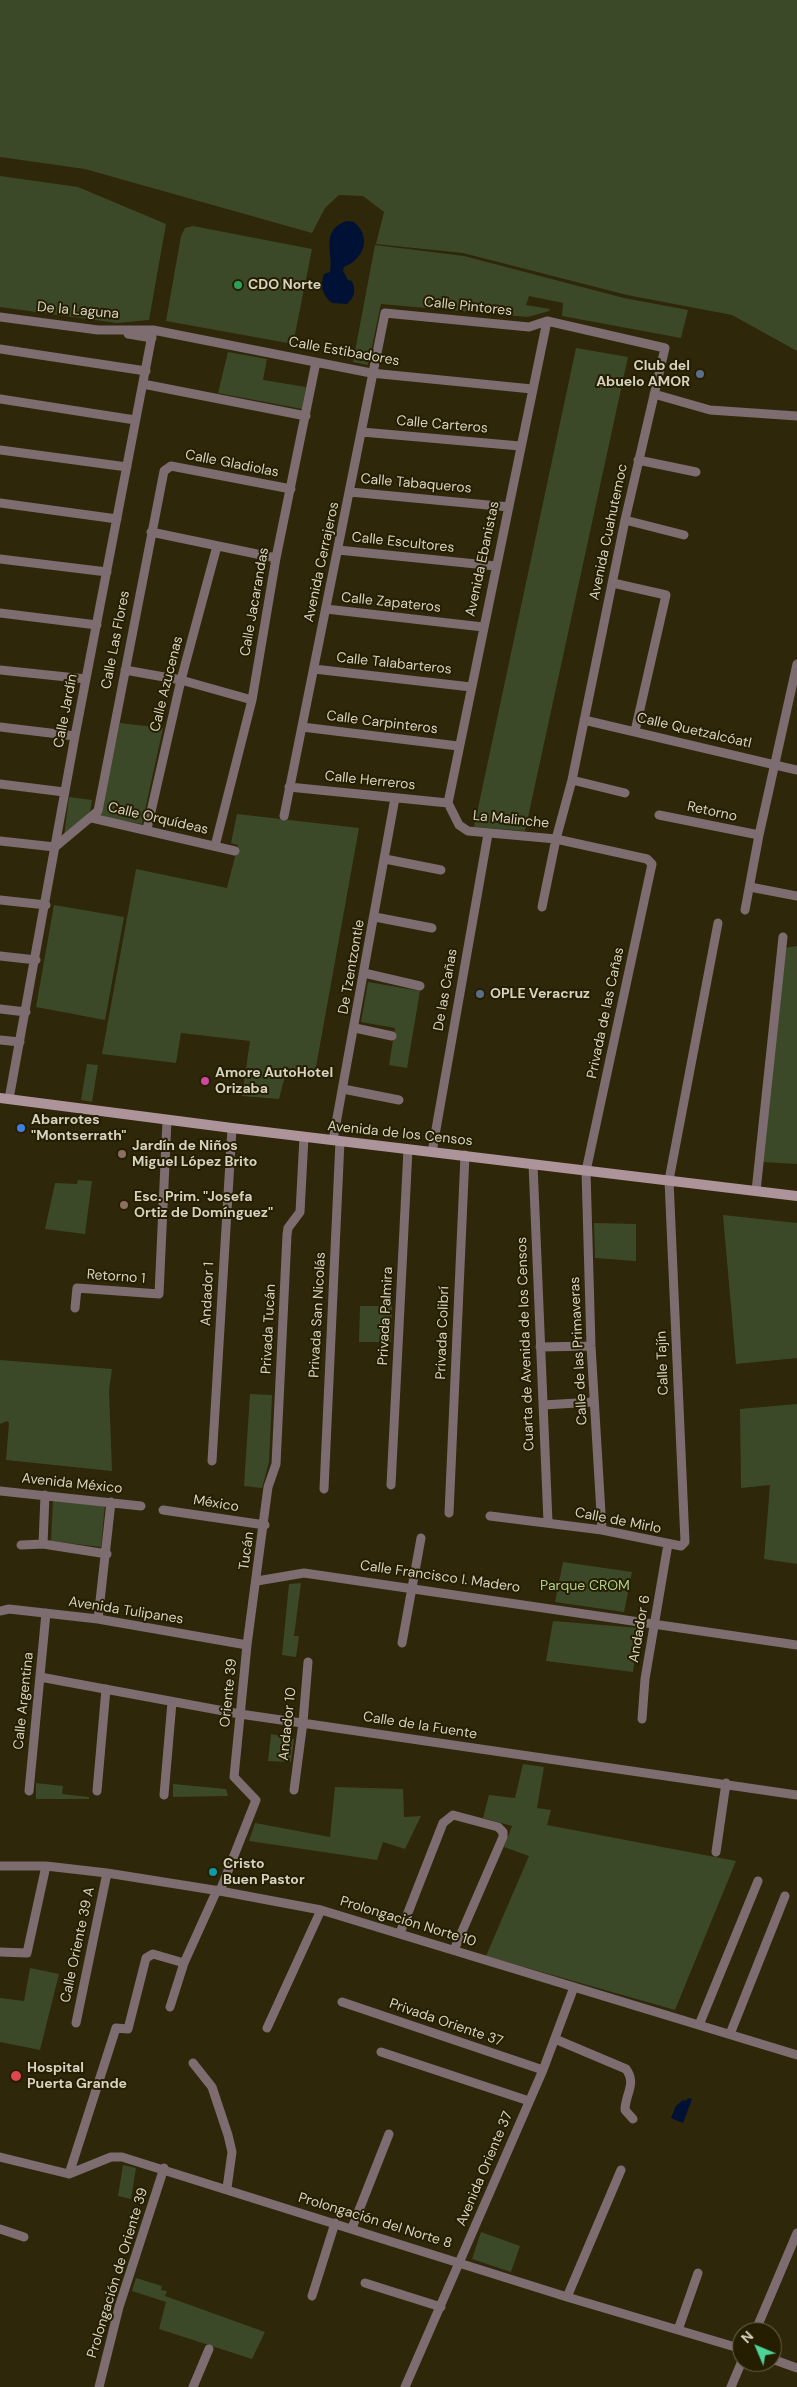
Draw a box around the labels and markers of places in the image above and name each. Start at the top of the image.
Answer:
place label: CDO Norte [248,277,321,293]
marker: CDO Norte [232,279,244,291]
place label: Club del Abuelo AMOR [596,358,690,391]
marker: Club del Abuelo AMOR [694,368,706,380]
place label: OPLE Veracruz [490,986,590,1002]
marker: OPLE Veracruz [474,988,486,1000]
place label: Amore AutoHotel Orizaba [215,1065,333,1098]
marker: Amore AutoHotel Orizaba [199,1075,211,1087]
place label: Abarrotes "Montserrath" [31,1112,126,1144]
marker: Abarrotes "Montserrath" [15,1122,27,1134]
place label: Jardín de Niños Miguel López Brito [132,1138,257,1170]
marker: Jardín de Niños Miguel López Brito [116,1148,128,1160]
place label: Esc. Prim. "Josefa Ortiz de Domínguez" [134,1189,273,1222]
marker: Esc. Prim. "Josefa Ortiz de Domínguez" [118,1199,130,1211]
place label: Cristo Buen Pastor [223,1856,305,1888]
marker: Cristo Buen Pastor [207,1866,219,1878]
place label: Hospital Puerta Grande [27,2060,127,2092]
marker: Hospital Puerta Grande [9,2069,23,2083]

